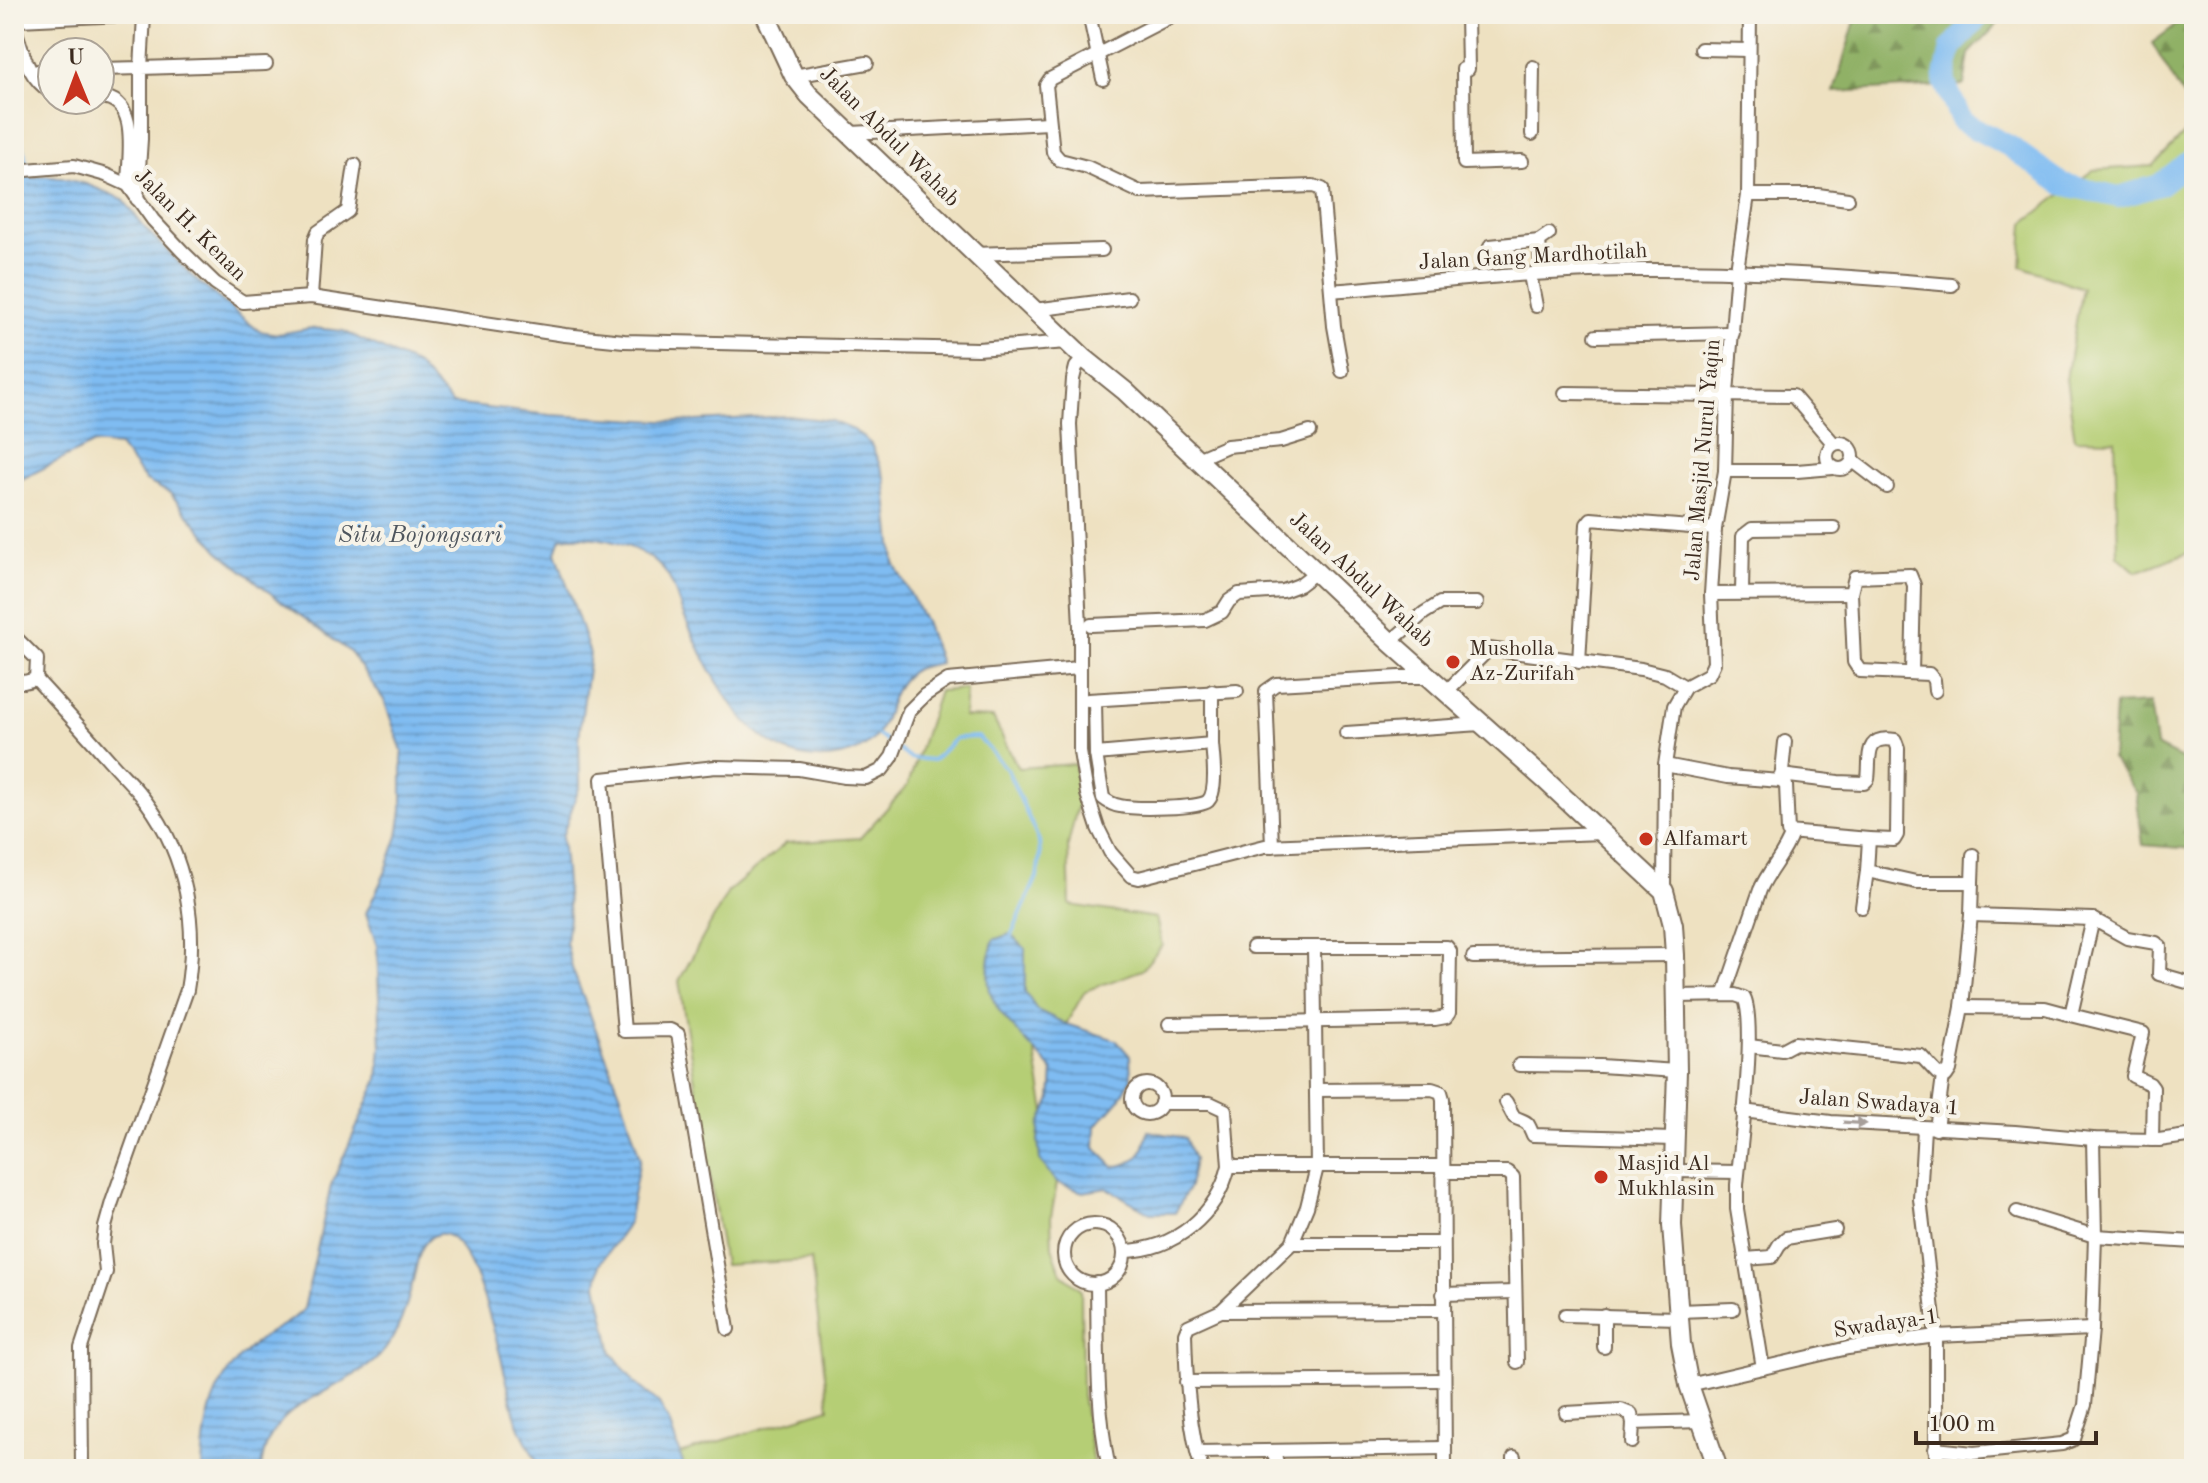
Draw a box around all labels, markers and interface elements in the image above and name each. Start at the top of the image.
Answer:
north arrow [36,36,116,116]
text: U [67,47,85,69]
street label: Jalan Abdul Wahab [815,63,963,211]
street label: Jalan H. Kenan [130,165,250,285]
street label: Jalan Gang Mardhotilah [1418,240,1648,274]
street label: Jalan Masjid Nurul Yaqin [1681,338,1725,582]
street label: Jalan Abdul Wahab [1285,508,1437,652]
water label: Situ Bojongsari [338,524,502,548]
place label: Musholla Az-Zurifah [1469,638,1575,685]
marker: Musholla Az-Zurifah [1444,653,1462,671]
place label: Alfamart [1662,828,1748,850]
marker: Alfamart [1637,830,1655,848]
street label: Jalan Swadaya 1 [1798,1086,1960,1120]
one-way arrow [1843,1117,1868,1130]
place label: Masjid Al Mukhlasin [1617,1153,1715,1200]
marker: Masjid Al Mukhlasin [1592,1168,1610,1186]
street label: Swadaya-1 [1832,1306,1940,1342]
scale bar [1916,1395,2096,1445]
text: 100 m [1928,1413,1996,1437]

